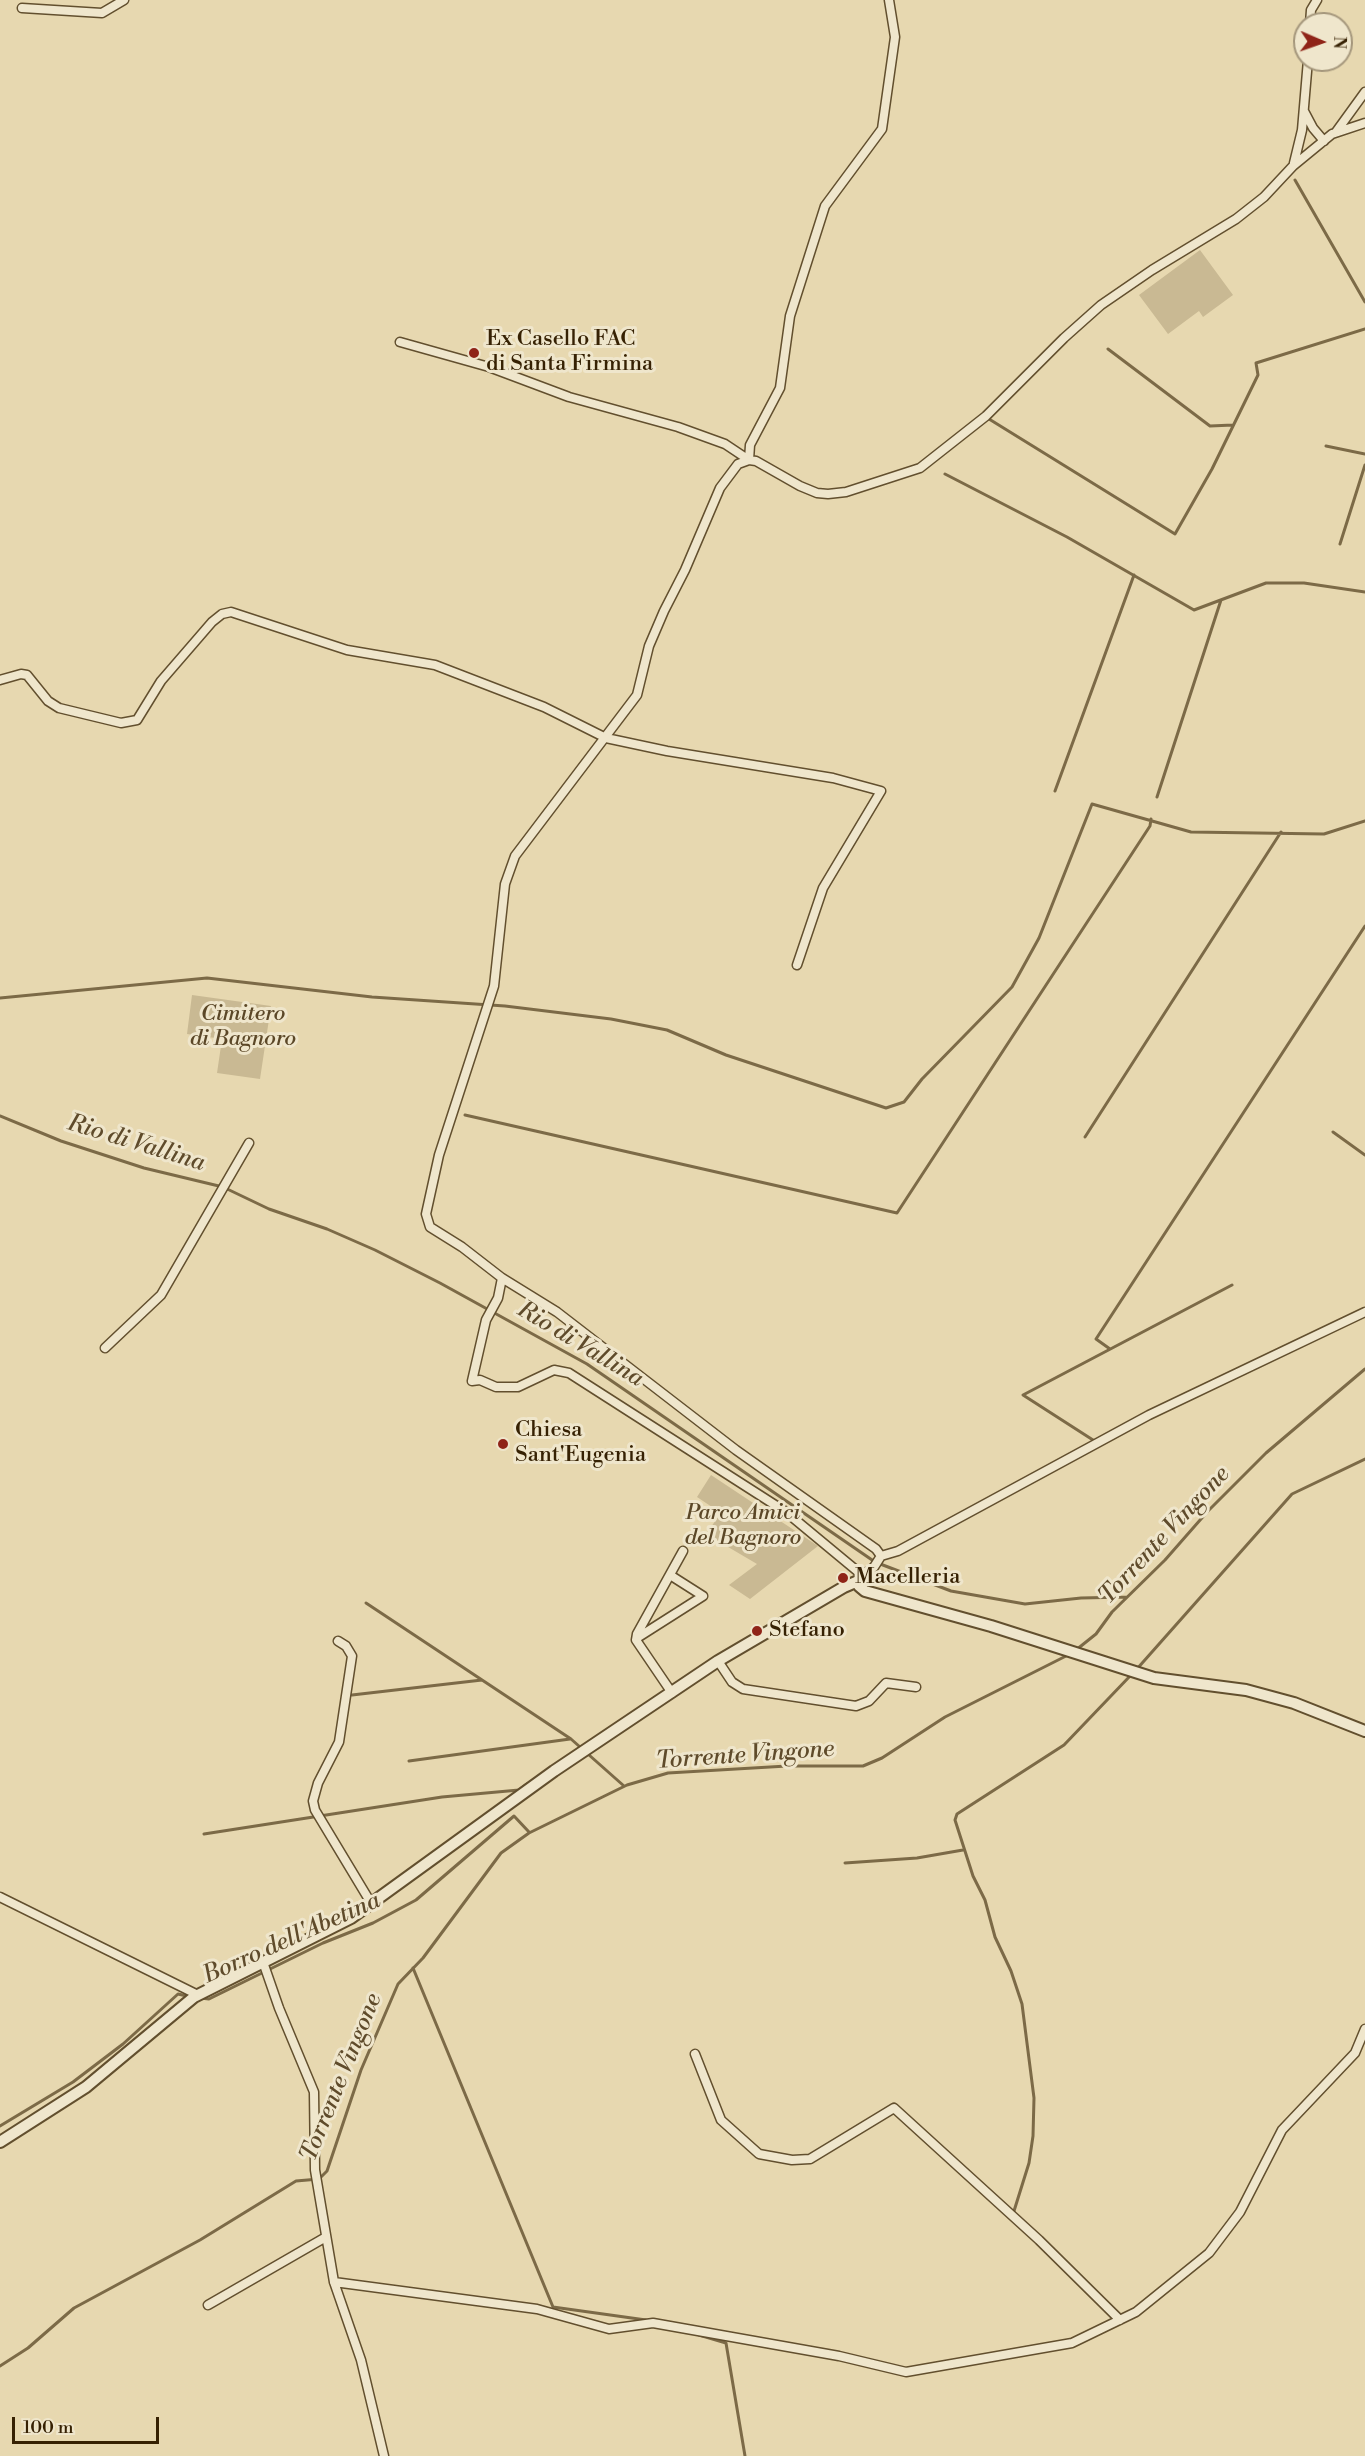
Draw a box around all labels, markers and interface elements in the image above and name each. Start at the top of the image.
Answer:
north arrow [1293,12,1353,72]
text: N [1329,36,1349,49]
place label: Ex Casello FAC di Santa Firmina [486,327,653,378]
marker: Ex Casello FAC di Santa Firmina [467,346,481,360]
park label: Cimitero di Bagnoro [190,1002,296,1054]
water label: Rio di Vallina [64,1109,208,1179]
water label: Rio di Vallina [512,1296,648,1394]
place label: Chiesa Sant'Eugenia [515,1418,646,1470]
marker: Chiesa Sant'Eugenia [496,1437,510,1451]
water label: Torrente Vingone [1093,1461,1237,1611]
park label: Parco Amici del Bagnoro [685,1501,801,1552]
place label: Macelleria [855,1565,960,1591]
marker: Macelleria [836,1571,850,1585]
place label: Stefano [769,1618,845,1644]
marker: Stefano [750,1624,764,1638]
water label: Torrente Vingone [655,1735,835,1777]
water label: Borro dell'Abetina [199,1887,385,1991]
water label: Torrente Vingone [295,1990,389,2166]
scale bar [15,2405,162,2443]
text: 100 m [23,2416,74,2439]

